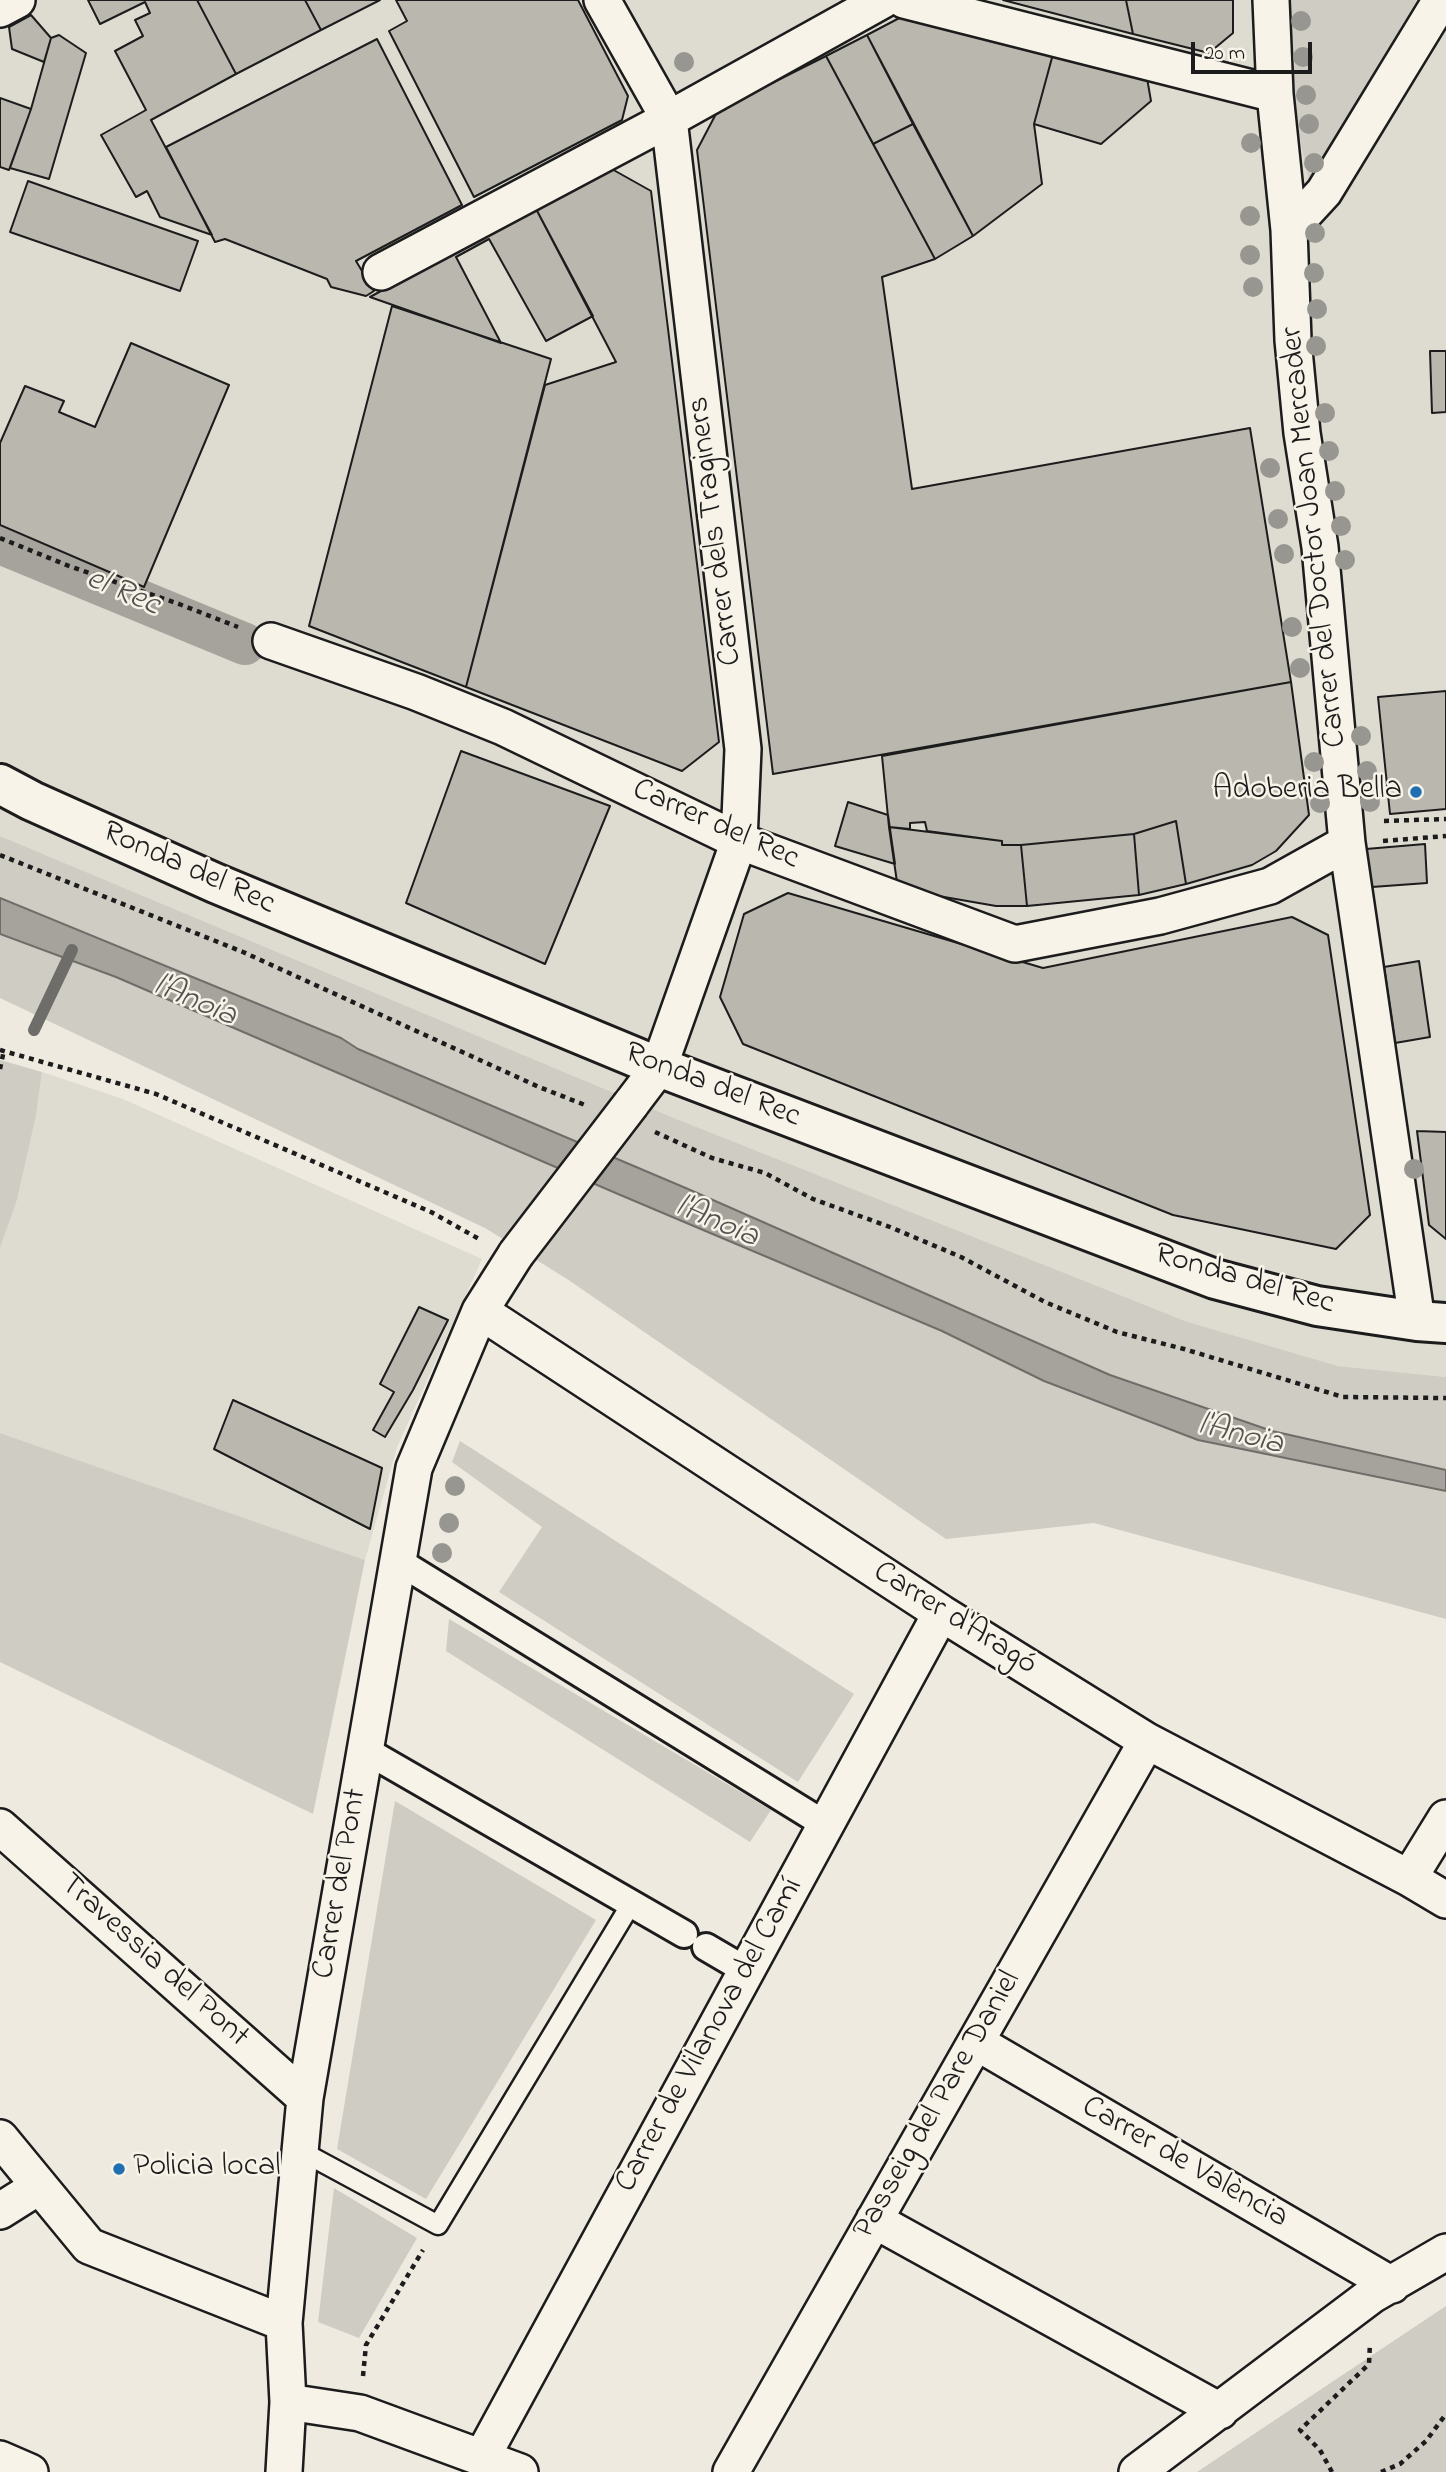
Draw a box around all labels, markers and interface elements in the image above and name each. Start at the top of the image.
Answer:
scale bar [1194,28,1315,72]
text: 20 m [1204,39,1245,69]
street label: Carrer del Doctor Joan Mercader [1275,325,1357,749]
street label: Carrer dels Traginers [681,394,753,668]
water label: el Rec [79,561,165,627]
street label: Carrer del Rec [625,772,805,880]
place label: Adoberia Bella [1213,773,1402,811]
marker: Adoberia Bella [1408,784,1424,800]
street label: Ronda del Rec [96,815,280,925]
water label: l'Anoia [146,968,242,1038]
street label: Ronda del Rec [619,1036,805,1138]
water label: l'Anoia [668,1189,764,1259]
street label: Ronda del Rec [1150,1237,1338,1325]
water label: l'Anoia [1193,1407,1287,1467]
street label: Carrer d'Aragó [865,1554,1043,1686]
street label: Carrer del Pont [306,1786,378,1982]
street label: Travessia del Pont [50,1867,256,2057]
street label: Carrer de Vilanova del Camí [609,1872,813,2200]
street label: Passeig del Pare Daniel [847,1965,1031,2247]
street label: Carrer de València [1074,2089,1294,2239]
place label: Policia local [133,2150,281,2188]
marker: Policia local [111,2161,127,2177]

